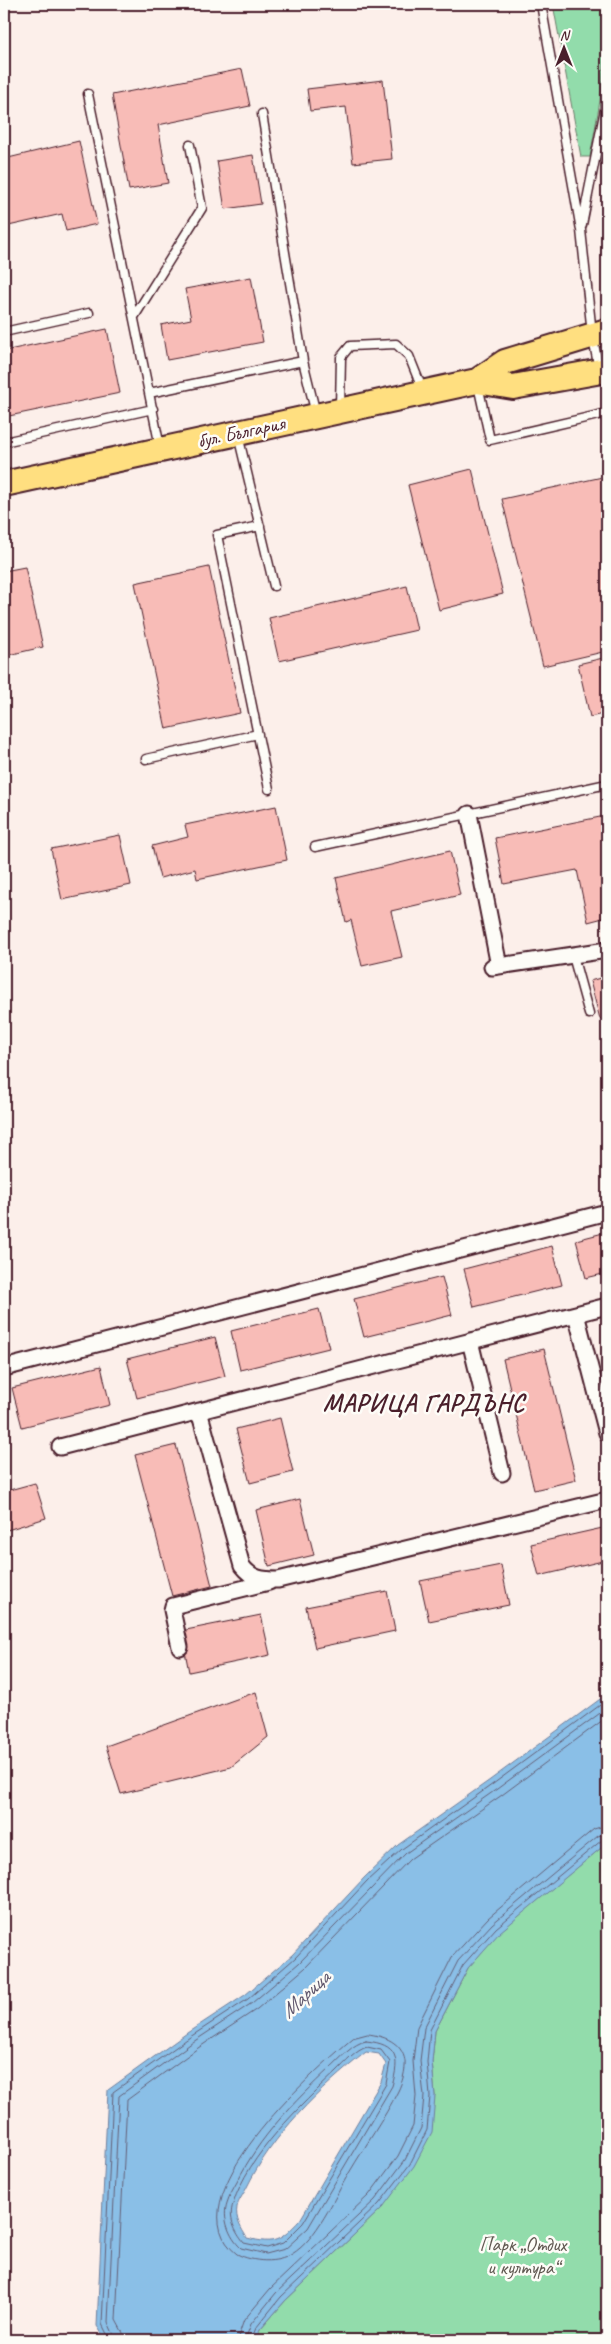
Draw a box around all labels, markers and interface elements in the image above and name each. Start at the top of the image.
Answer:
north arrow [538,22,588,72]
text: N [560,27,571,44]
street label: бул. България [195,410,289,453]
district label: МАРИЦА ГАРДЪНС [323,1387,527,1419]
water label: Марица [275,1963,337,2023]
park label: Парк „Отдих и култура“ [480,2232,569,2280]

